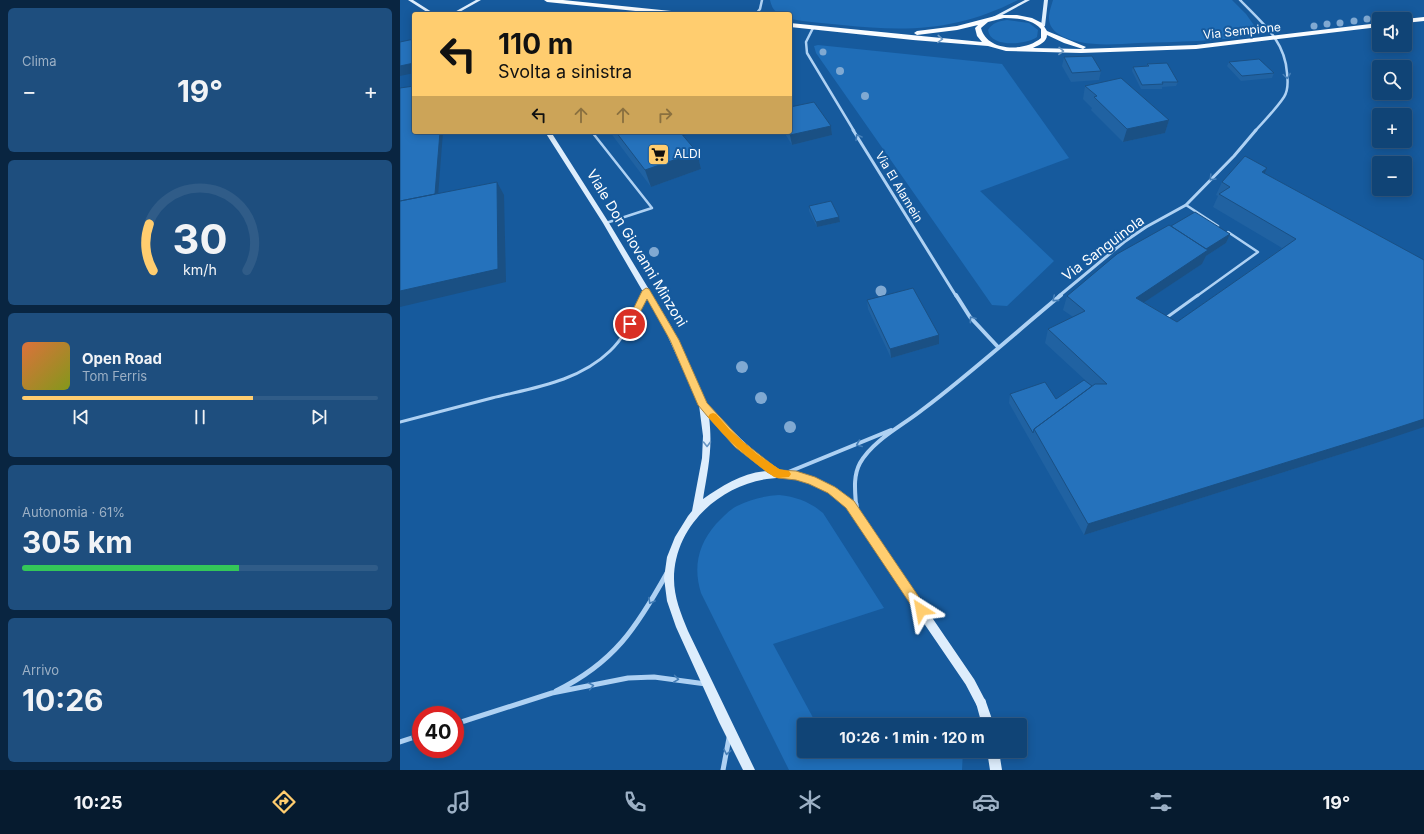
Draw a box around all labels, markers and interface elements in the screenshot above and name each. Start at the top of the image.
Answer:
map controls [1372,12,1412,196]
button: sound [1372,12,1412,52]
street label: Via Sempione [1202,19,1282,42]
text: 110 m [498,27,573,61]
icon: left [432,28,484,80]
one-way arrow [937,35,943,44]
one-way arrow [1058,46,1064,55]
text: Clima [22,53,56,69]
button: search [1372,60,1412,100]
text: Svolta a sinistra [498,61,632,82]
text: 19° [177,73,223,109]
one-way arrow [1282,73,1291,79]
text: − [22,78,37,104]
text: + [363,78,378,104]
icon: left [528,104,550,126]
icon: ahead [570,104,592,126]
icon: ahead [612,104,634,126]
icon: right [654,104,676,126]
button: + [1372,108,1412,148]
one-way arrow [856,134,863,141]
supermarket icon: ALDI [645,141,671,167]
place label: ALDI [674,146,701,161]
street label: Via El Alamein [872,148,927,225]
button: − [1372,156,1412,196]
street label: Viale Don Giovanni Minzoni [584,166,691,329]
one-way arrow [1210,173,1217,181]
street label: Via Sanguinola [1058,211,1147,284]
text: 30 [173,213,227,263]
text: km/h [183,260,217,277]
one-way arrow [1052,295,1060,302]
pin [613,307,647,341]
icon: arrive [619,313,641,335]
one-way arrow [970,316,977,323]
text: Open Road [82,349,162,368]
text: Tom Ferris [82,368,147,384]
icon: previous [70,406,92,428]
icon: pause [189,406,211,428]
icon: next [308,406,330,428]
one-way arrow [855,439,862,447]
one-way arrow [703,441,711,447]
text: Autonomia · 61% [22,504,125,520]
text: 305 km [22,524,133,560]
position arrow [900,589,942,631]
one-way arrow [649,597,656,605]
text: Arrivo [22,662,59,678]
one-way arrow [673,674,679,683]
text: 10:26 [22,682,104,718]
one-way arrow [587,683,594,691]
speed limit sign: 40 [412,706,464,758]
text: 10:26 · 1 min · 120 m [839,728,985,747]
one-way arrow [723,749,731,755]
icon: directions [270,788,298,816]
icon: music [445,788,473,816]
icon: phone [621,788,649,816]
icon: climate [796,788,824,816]
icon: car [972,788,1000,816]
icon: filters [1147,788,1175,816]
text: 10:25 [74,792,122,813]
text: 19° [1323,792,1350,813]

